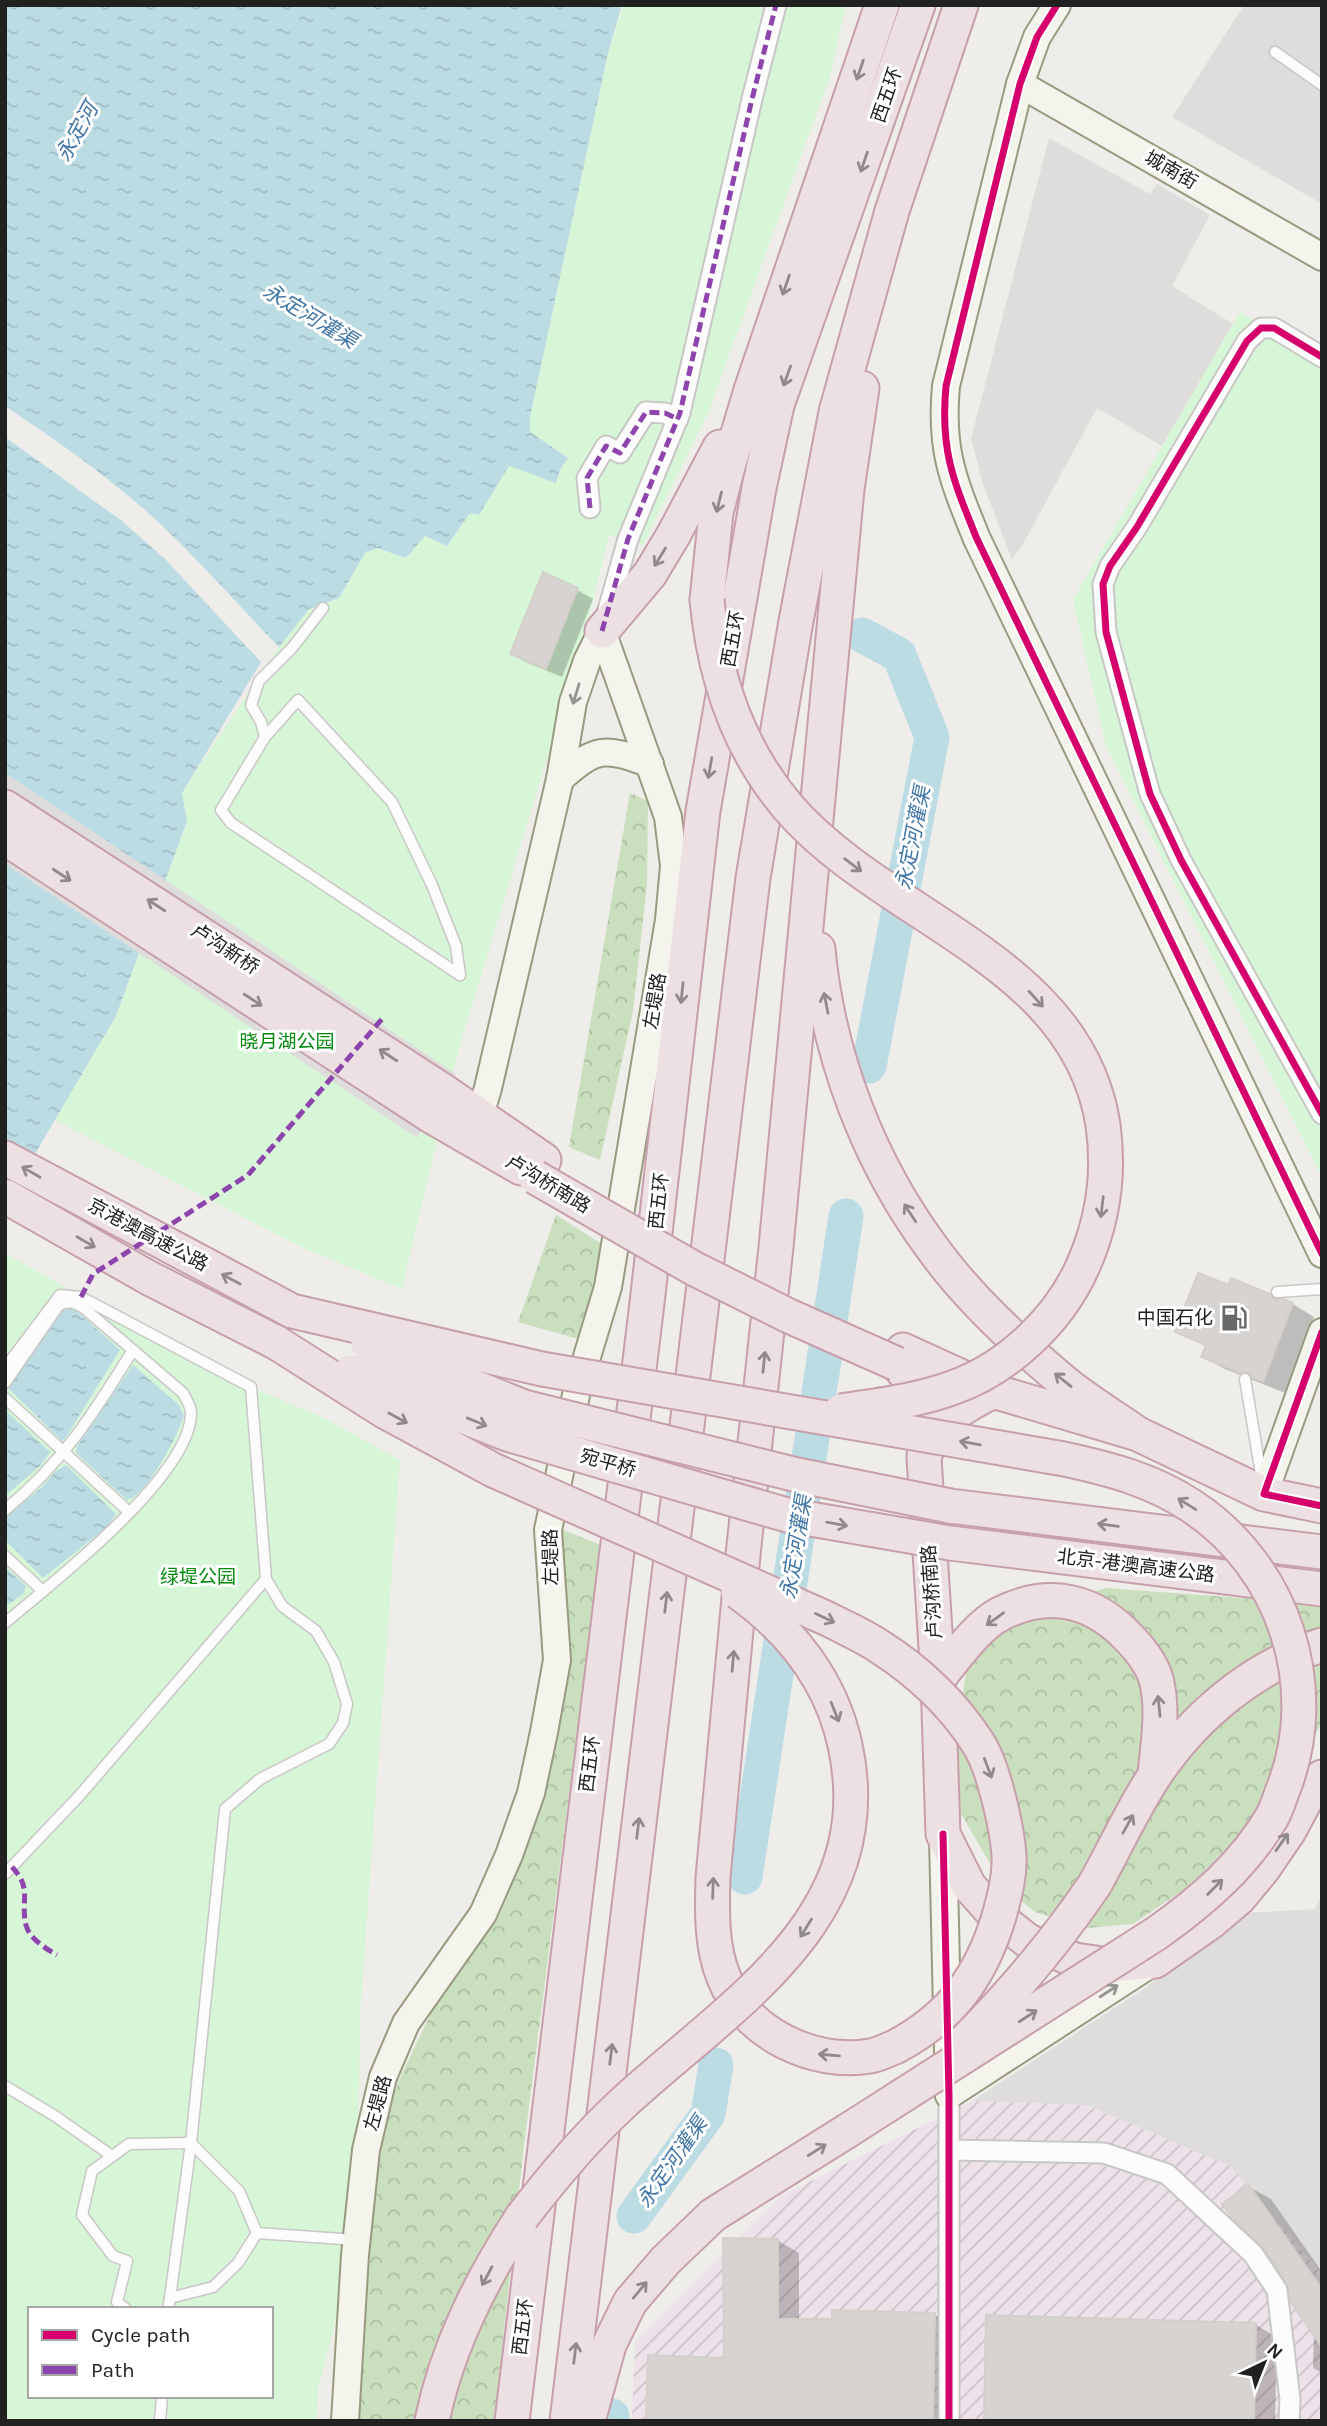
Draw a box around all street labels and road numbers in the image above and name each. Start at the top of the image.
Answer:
street label: 西五环 [867,64,907,126]
street label: 城南街 [1141,146,1201,194]
street label: 西五环 [717,609,749,669]
street label: 卢沟新桥 [187,919,263,979]
street label: 左堤路 [640,971,670,1031]
street label: 卢沟桥南路 [502,1150,594,1218]
street label: 西五环 [645,1171,673,1231]
street label: 京港澳高速公路 [84,1194,212,1276]
street label: 宛平桥 [578,1445,638,1481]
street label: 左堤路 [540,1528,562,1586]
street label: 卢沟桥南路 [918,1544,946,1640]
street label: 北京-港澳高速公路 [1056,1545,1216,1587]
street label: 西五环 [576,1734,604,1794]
street label: 左堤路 [360,2073,396,2133]
street label: 西五环 [509,2297,537,2357]

